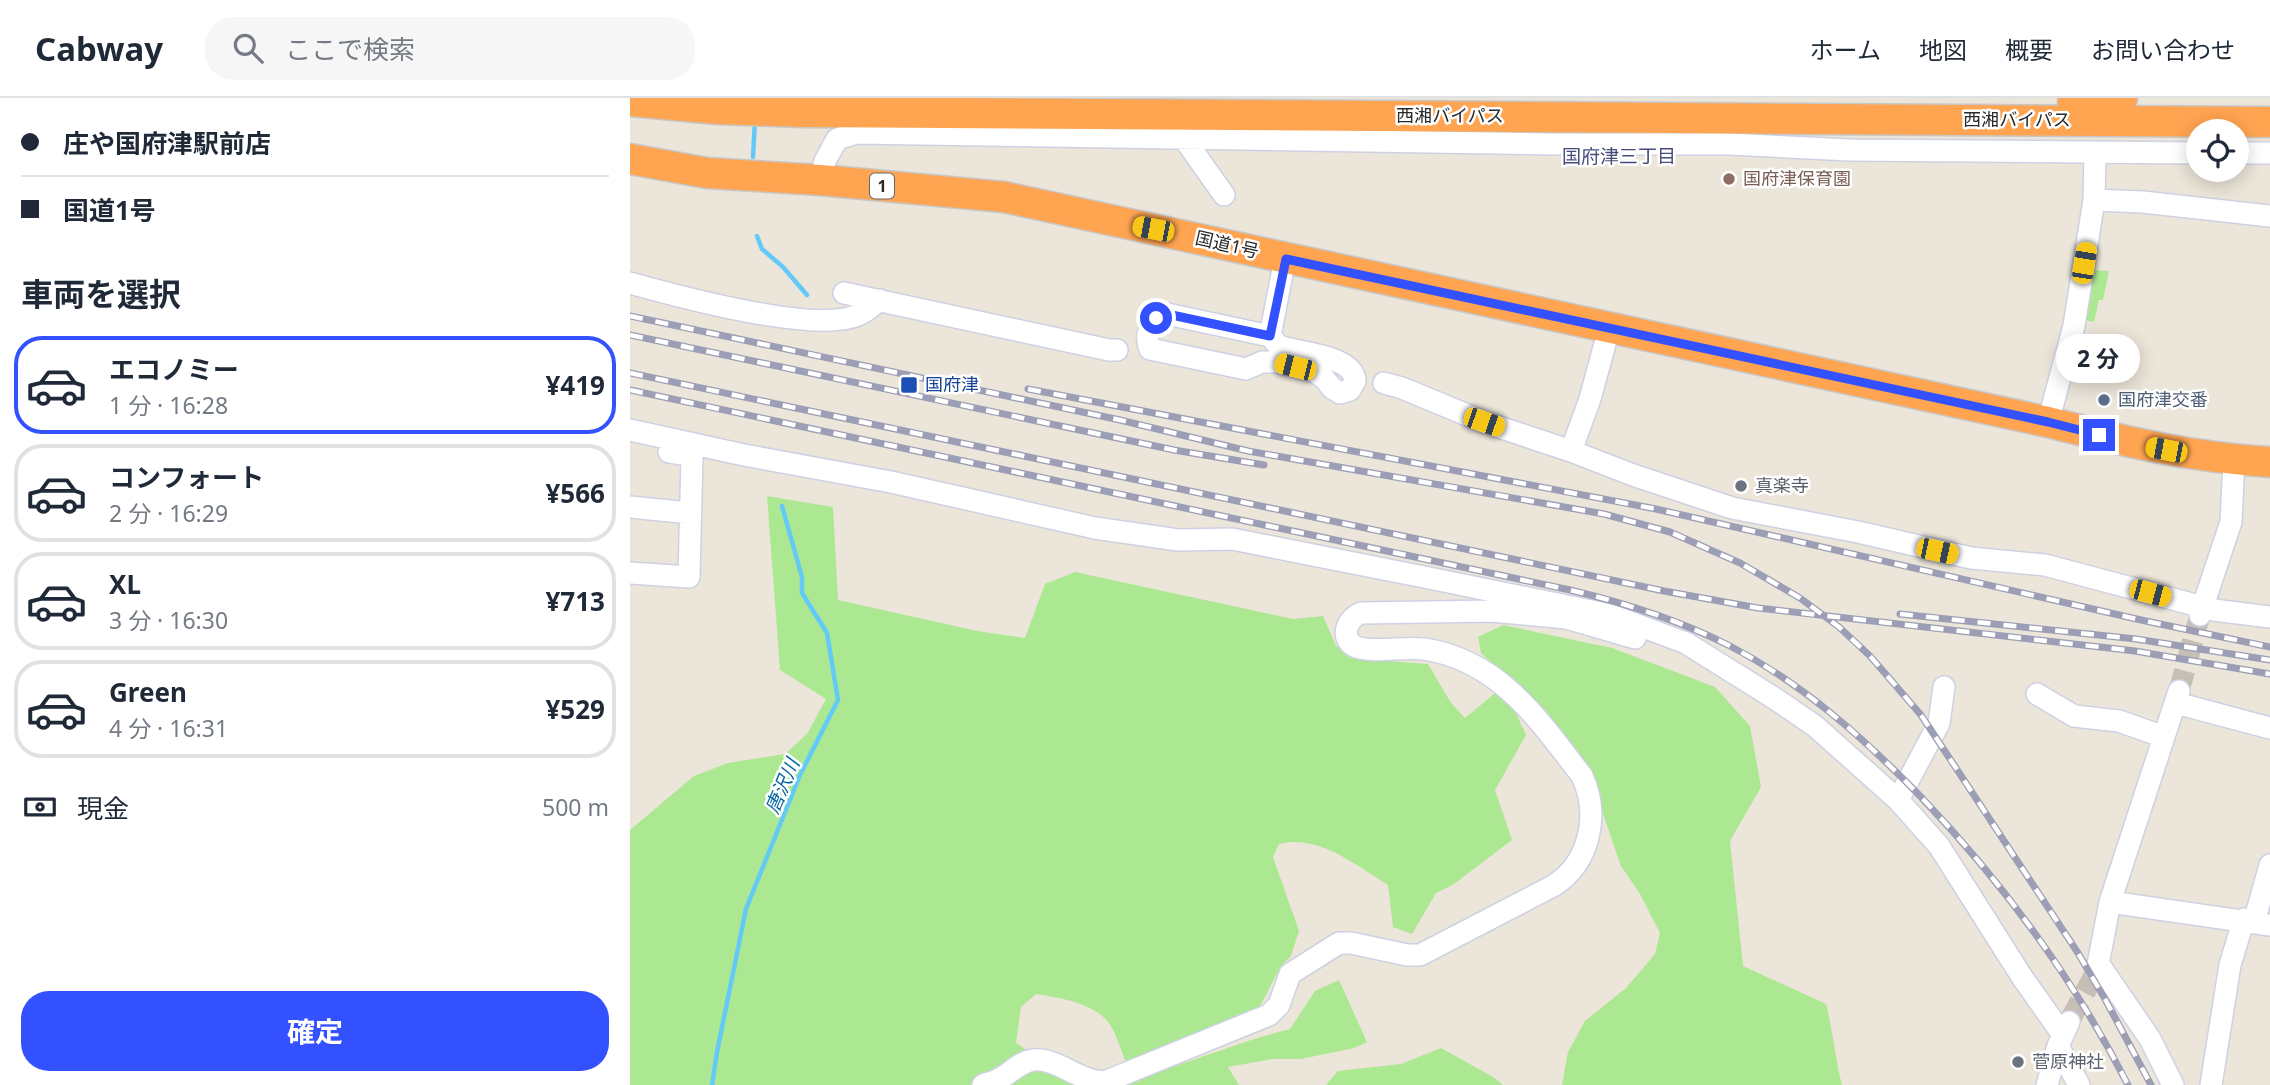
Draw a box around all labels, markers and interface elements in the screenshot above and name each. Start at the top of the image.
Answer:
search box [205,17,695,80]
text: Cabway [35,26,163,71]
icon: search [229,29,267,67]
text: ここで検索 [285,31,415,67]
text: ホーム [1810,33,1881,66]
text: 地図 [1919,33,1967,66]
text: 概要 [2005,33,2053,66]
text: お問い合わせ [2091,33,2235,66]
street label: 西湘バイパス [1396,103,1504,127]
street label: 西湘バイパス [1963,107,2071,131]
map controls [2186,119,2249,182]
button: locate [2186,119,2249,182]
text: 庄や国府津駅前店 [63,125,271,161]
district label: 国府津三丁目 [1562,143,1676,169]
place label: 国府津保育園 [1743,166,1851,190]
marker: 国府津保育園 [1721,171,1737,187]
road number: 1 [870,174,894,198]
text: 国道1号 [63,192,156,228]
car [1131,215,1176,243]
street label: 国道1号 [1193,225,1261,263]
car [2071,241,2098,285]
text: 車両を選択 [21,272,181,315]
route start [1140,302,1172,334]
callout: 2 分 [2057,334,2141,382]
text: 2 分 [2077,342,2119,374]
text: エコノミー [109,351,239,387]
car [1273,352,1318,382]
icon: car [25,354,88,417]
text: ¥419 [546,367,605,403]
place label: 国府津 [925,372,979,396]
marker: 国府津 [899,375,919,395]
place label: 国府津交番 [2118,387,2208,411]
text: 1 分 · 16:28 [109,389,228,421]
marker: 国府津交番 [2096,392,2112,408]
car [1461,405,1508,439]
route end [2083,419,2115,451]
car [2144,436,2189,464]
text: コンフォート [109,459,264,495]
icon: car [25,462,88,525]
place label: 真楽寺 [1755,473,1809,497]
text: ¥566 [546,475,605,511]
marker: 真楽寺 [1733,478,1749,494]
text: 2 分 · 16:29 [109,497,228,529]
car [1915,536,1960,566]
text: XL [109,566,141,602]
icon: car [25,570,88,633]
car [2127,577,2174,609]
text: ¥713 [546,583,605,619]
text: 3 分 · 16:30 [109,604,228,636]
text: Green [109,674,187,710]
icon: car [25,678,88,741]
text: ¥529 [546,691,605,727]
text: 4 分 · 16:31 [109,712,228,744]
water label: 唐沢川 [759,753,806,817]
icon: cash [21,788,59,826]
text: 現金 [77,790,129,826]
text: 500 m [542,791,609,823]
button: 確定 [21,991,609,1071]
place label: 菅原神社 [2032,1049,2104,1073]
marker: 菅原神社 [2010,1054,2026,1070]

